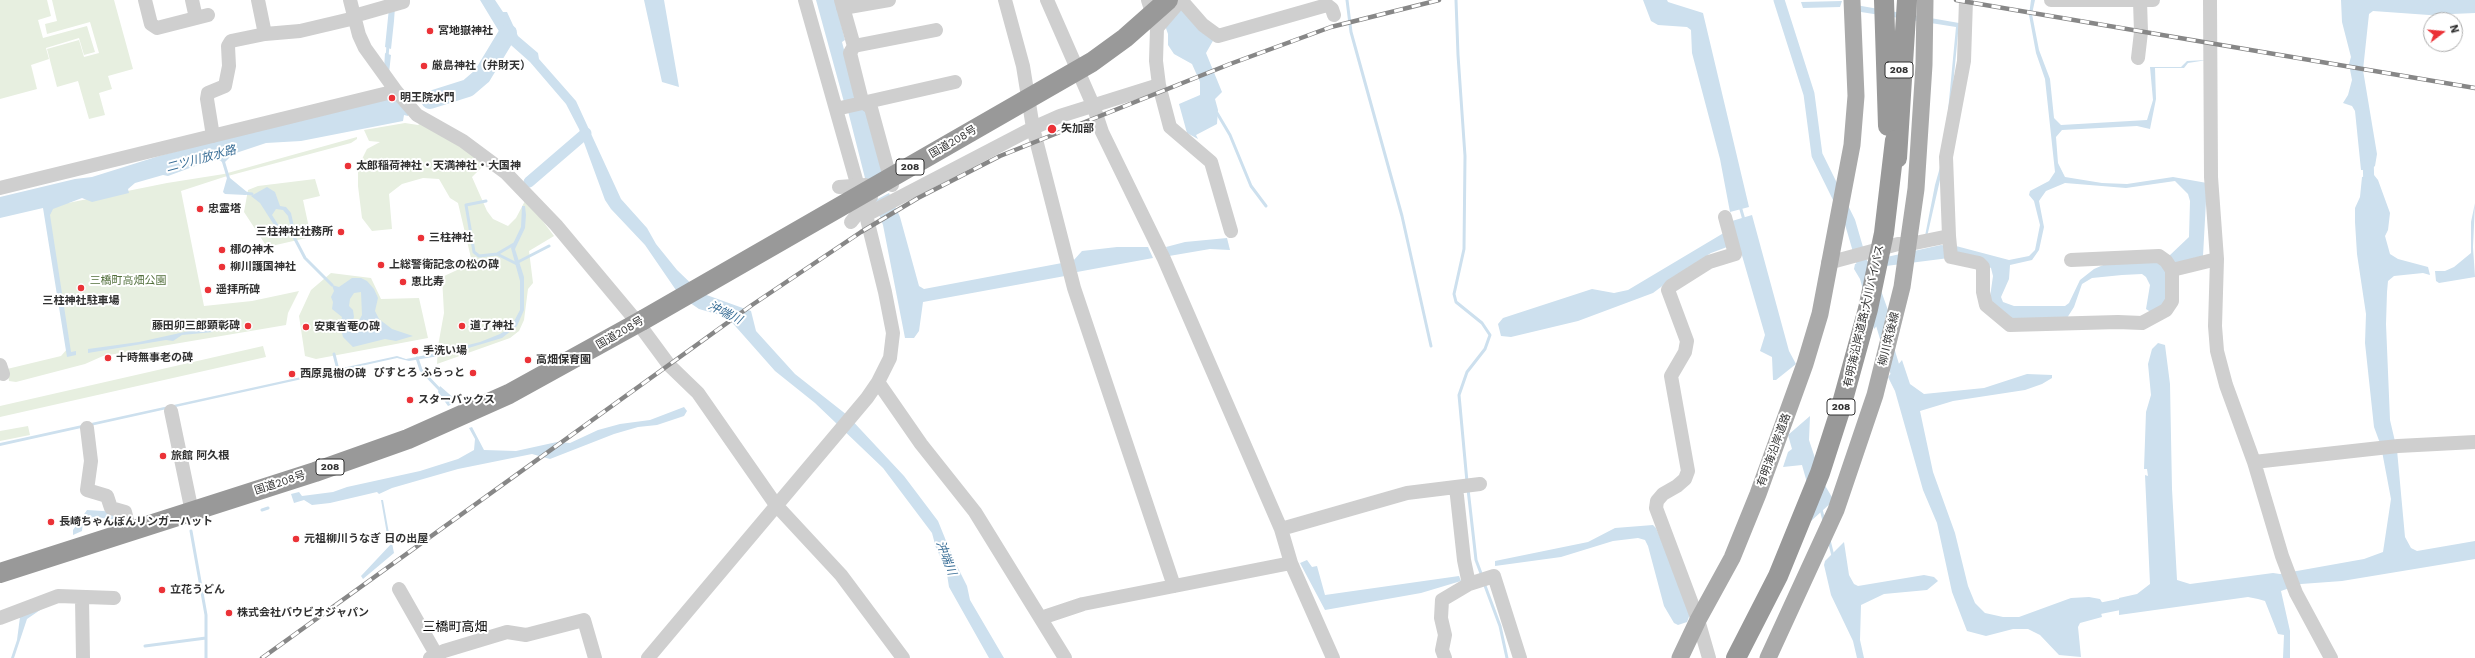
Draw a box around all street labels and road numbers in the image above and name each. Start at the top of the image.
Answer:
road number: 208 [1885,62,1913,78]
street label: 国道208号 [927,123,979,161]
road number: 208 [896,159,924,175]
street label: 有明海沿岸道路;大川バイパス [1841,243,1887,389]
street label: 柳川筑後線 [1876,311,1902,367]
street label: 国道208号 [594,314,646,352]
road number: 208 [1827,399,1855,415]
street label: 有明海沿岸道路 [1755,412,1793,488]
road number: 208 [316,459,344,475]
street label: 国道208号 [253,469,307,497]

